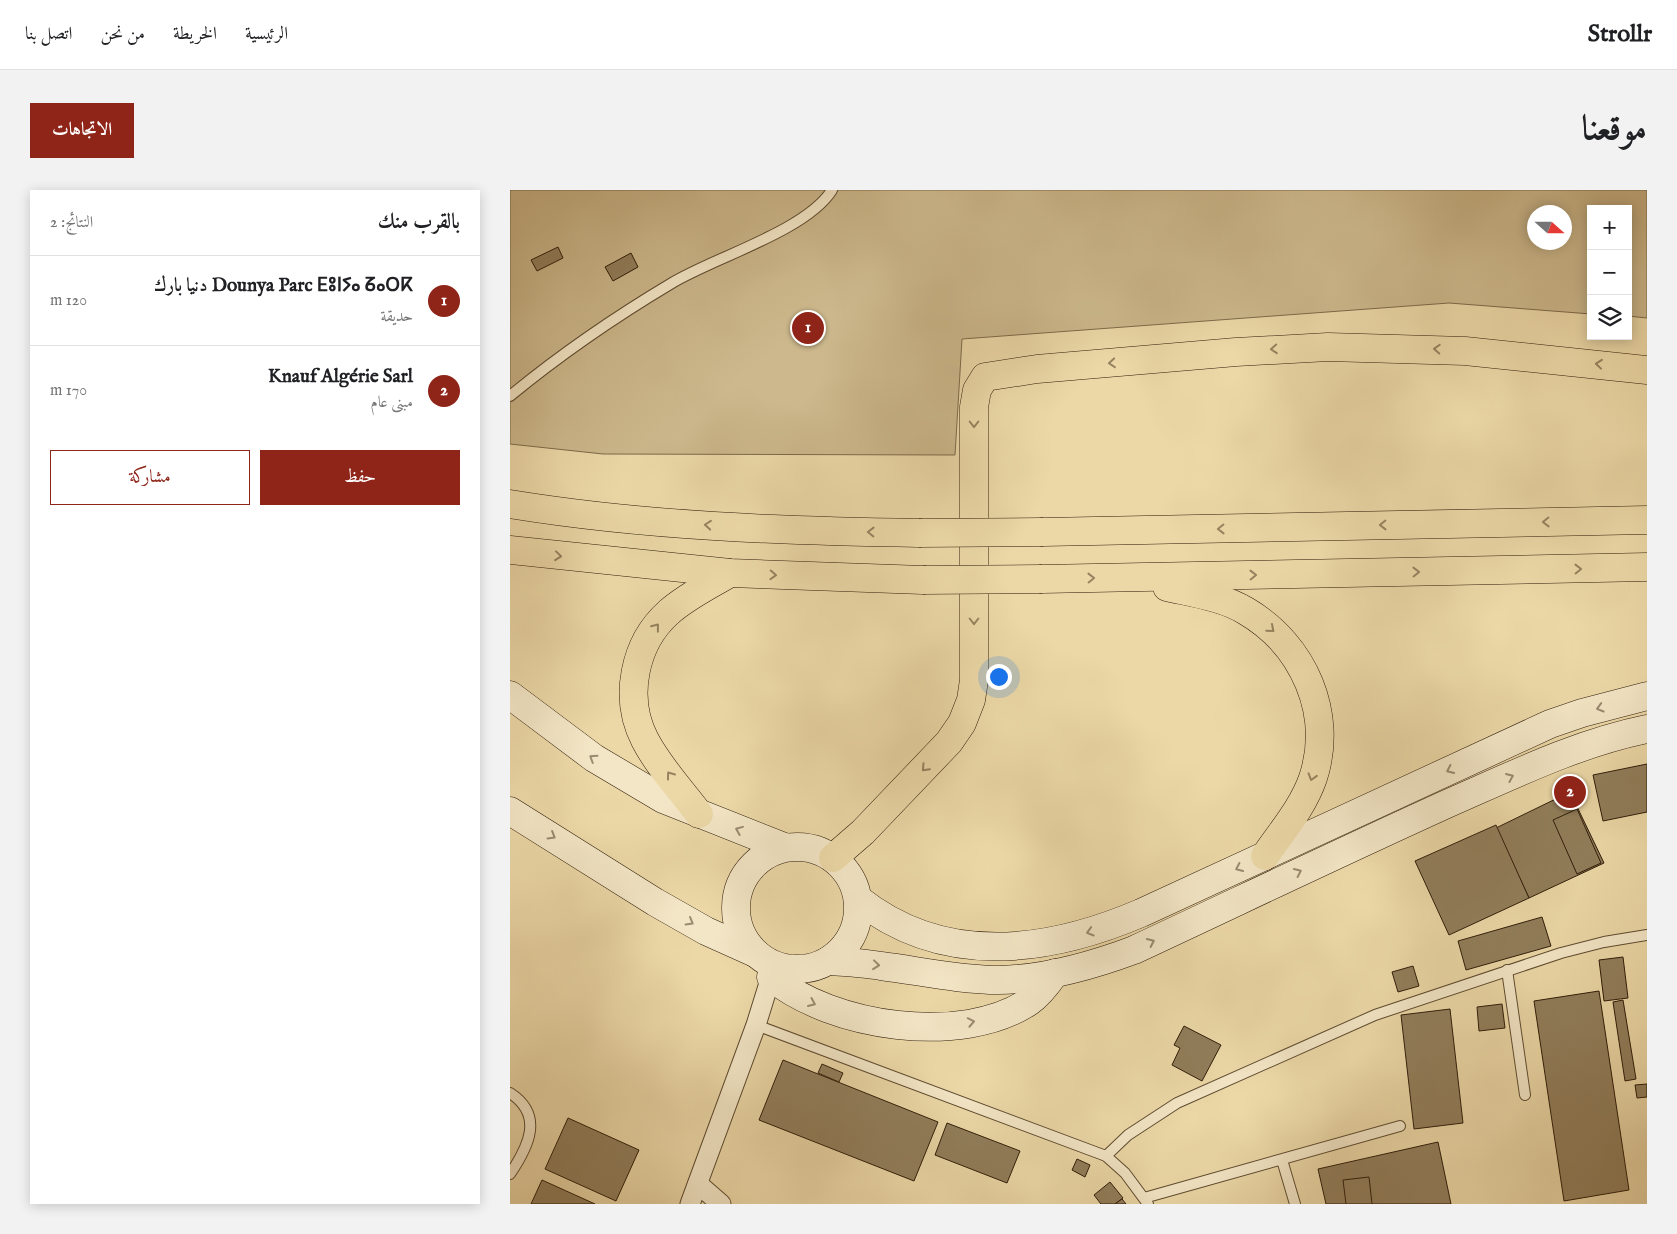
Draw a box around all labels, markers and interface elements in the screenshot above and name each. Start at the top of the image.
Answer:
text: Strollr [1588,19,1652,50]
text: اتصل بنا [25,23,72,46]
text: من نحن [100,23,145,46]
text: الخريطة [173,23,217,46]
text: الرئيسية [245,23,288,46]
button: الاتجاهات [30,103,134,158]
text: موقعنا [1582,107,1647,152]
north arrow [1527,205,1572,250]
map controls [1587,205,1632,340]
button: + [1587,205,1632,250]
text: بالقرب منك [378,209,460,236]
text: النتائج: 2 [50,213,93,233]
button: − [1587,250,1632,295]
text: Dounya Parc ⴹⵓⵏⵢⴰ ⵒⴰⵔⴽ دنيا بارك [154,274,413,298]
text: 120 m [50,291,87,311]
text: 1 [441,291,447,311]
button: layers [1587,295,1632,340]
text: حديقة [381,307,413,327]
pin: 1 [792,309,824,347]
one-way arrow [1270,344,1278,355]
one-way arrow [1432,344,1440,355]
one-way arrow [1108,357,1116,368]
one-way arrow [1594,359,1602,370]
text: Knauf Algérie Sarl [268,365,413,389]
text: 170 m [50,381,87,401]
text: 2 [440,381,448,401]
text: مبنى عام [371,393,413,413]
one-way arrow [969,420,979,428]
button: مشاركة [50,450,250,505]
button: حفظ [260,450,460,505]
one-way arrow [1542,517,1550,527]
one-way arrow [704,519,712,530]
one-way arrow [1379,520,1387,530]
one-way arrow [1217,523,1225,534]
one-way arrow [866,527,874,538]
one-way arrow [555,550,563,561]
one-way arrow [1574,563,1582,574]
one-way arrow [1412,567,1420,577]
one-way arrow [769,569,777,580]
one-way arrow [1250,570,1257,580]
one-way arrow [1087,573,1095,583]
one-way arrow [969,618,979,625]
one-way arrow [650,624,658,633]
one-way arrow [1266,624,1275,633]
your location [986,664,1012,690]
one-way arrow [1596,702,1604,712]
one-way arrow [590,755,599,764]
one-way arrow [922,763,931,772]
one-way arrow [1446,764,1455,775]
one-way arrow [667,771,676,781]
one-way arrow [1308,772,1318,781]
one-way arrow [1505,773,1514,784]
pin: 2 [1554,773,1586,811]
one-way arrow [735,825,743,835]
one-way arrow [547,830,556,840]
one-way arrow [1235,862,1244,872]
one-way arrow [1293,868,1302,879]
one-way arrow [685,915,694,925]
one-way arrow [1086,927,1095,937]
one-way arrow [1146,938,1155,948]
one-way arrow [873,959,881,970]
one-way arrow [807,996,816,1007]
one-way arrow [966,1018,975,1028]

